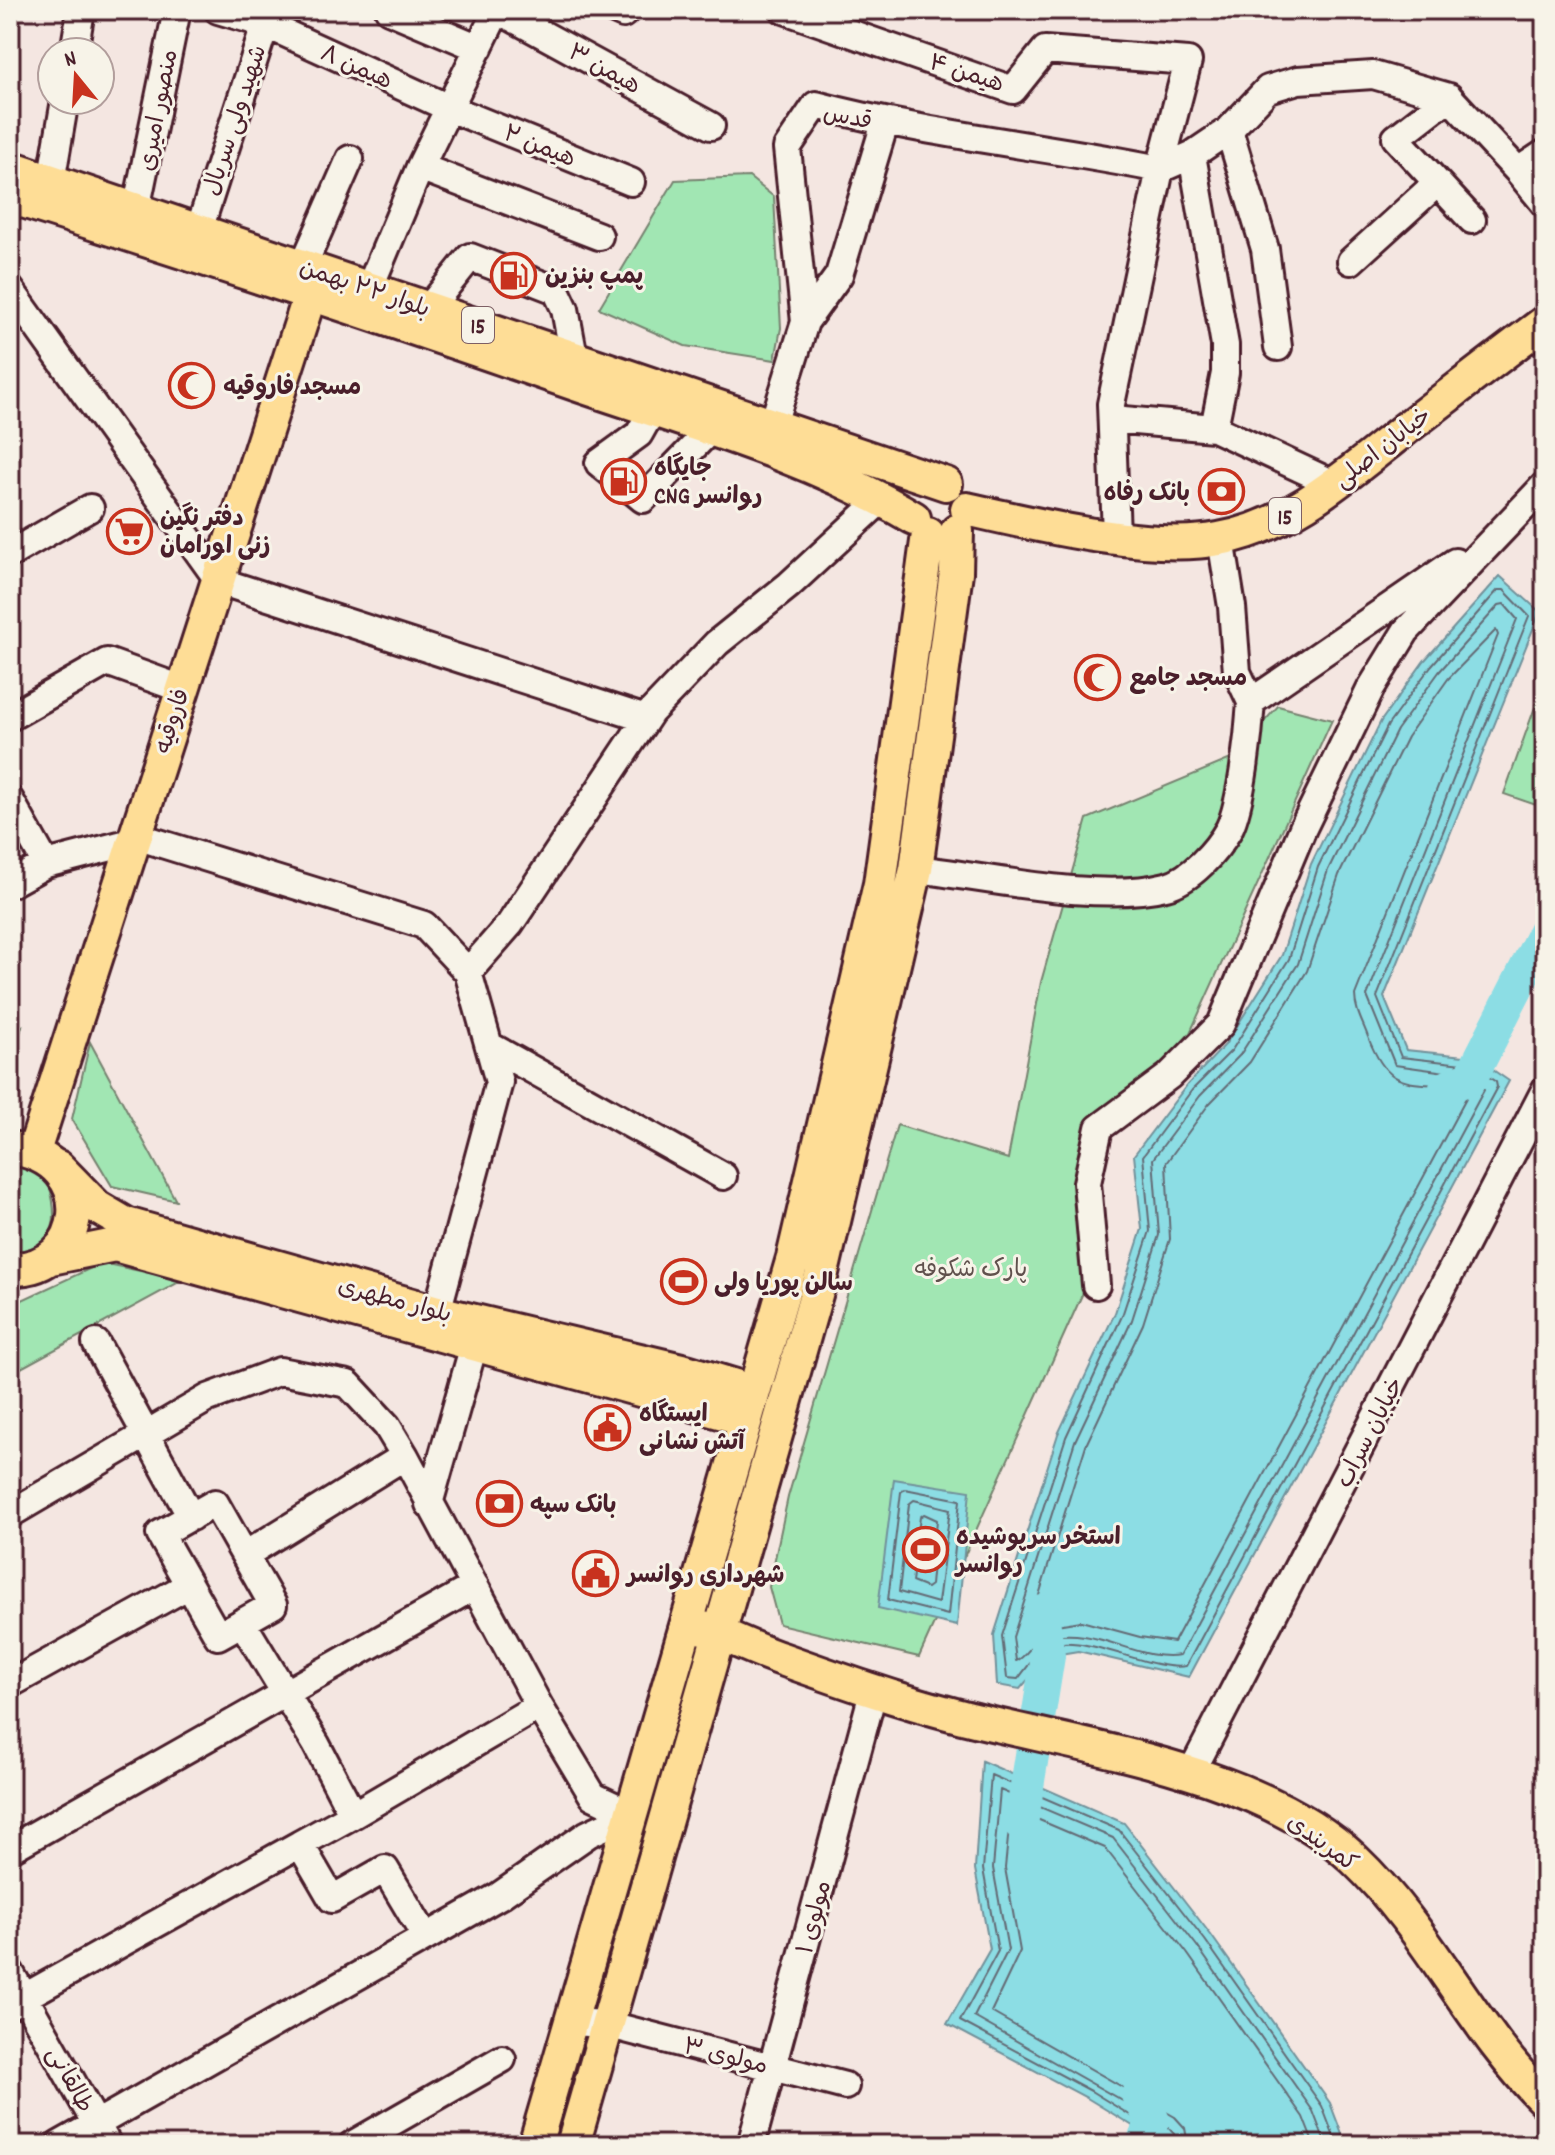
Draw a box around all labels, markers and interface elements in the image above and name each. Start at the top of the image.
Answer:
north arrow [36,36,116,116]
street label: هیمن ۳ [561,37,646,105]
street label: هیمن ۸ [314,38,397,100]
street label: شهید ولی سریال [196,41,277,201]
text: N [61,44,81,77]
street label: منصور امیری [132,47,188,174]
street label: هیمن ۴ [924,47,1008,103]
street label: قدس [820,98,875,140]
street label: هیمن ۲ [498,118,580,178]
fuel station icon: پمپ بنزین [490,251,538,299]
street label: بلوار ۲۲ بهمن [294,252,434,328]
place label: پمپ بنزین [545,261,643,295]
road number: 15 [462,307,494,343]
mosque icon: مسجد فاروقیه [168,362,216,410]
place label: مسجد فاروقیه [223,372,361,406]
street label: خیابان اصلی [1328,400,1440,498]
place label: جایگاه CNG روانسر [654,452,762,515]
fuel station icon: جایگاه CNG روانسر [599,457,647,505]
bank icon: بانک رفاه [1197,468,1245,516]
place label: بانک رفاه [1104,478,1190,512]
road number: 15 [1269,498,1301,534]
place label: دفتر نگین زنی اورامان [160,502,270,565]
supermarket icon: دفتر نگین زنی اورامان [105,507,153,555]
mosque icon: مسجد جامع [1074,653,1122,701]
place label: مسجد جامع [1129,663,1247,697]
street label: فاروقیه [147,685,200,759]
park label: پارک شکوفه [915,1254,1027,1288]
sports icon: سالن پوریا ولی [659,1258,707,1306]
place label: سالن پوریا ولی [714,1268,853,1302]
street label: بلوار مطهری [334,1270,455,1333]
street label: خیابان سراب [1329,1372,1414,1495]
place label: ایستگاه آتش نشانی [639,1398,746,1461]
public building icon: ایستگاه آتش نشانی [584,1403,632,1451]
bank icon: بانک سپه [475,1480,523,1528]
place label: بانک سپه [530,1490,616,1524]
place label: استخر سرپوشیده روانسر [954,1522,1121,1584]
sports icon: استخر سرپوشیده روانسر [901,1526,949,1574]
public building icon: شهرداری روانسر [572,1550,620,1598]
place label: شهرداری روانسر [625,1560,784,1594]
street label: کمربندی [1279,1807,1364,1882]
street label: مولوی ۱ [790,1877,842,1958]
street label: مولوی ۳ [679,2031,771,2085]
street label: طالقانی [36,2041,101,2120]

